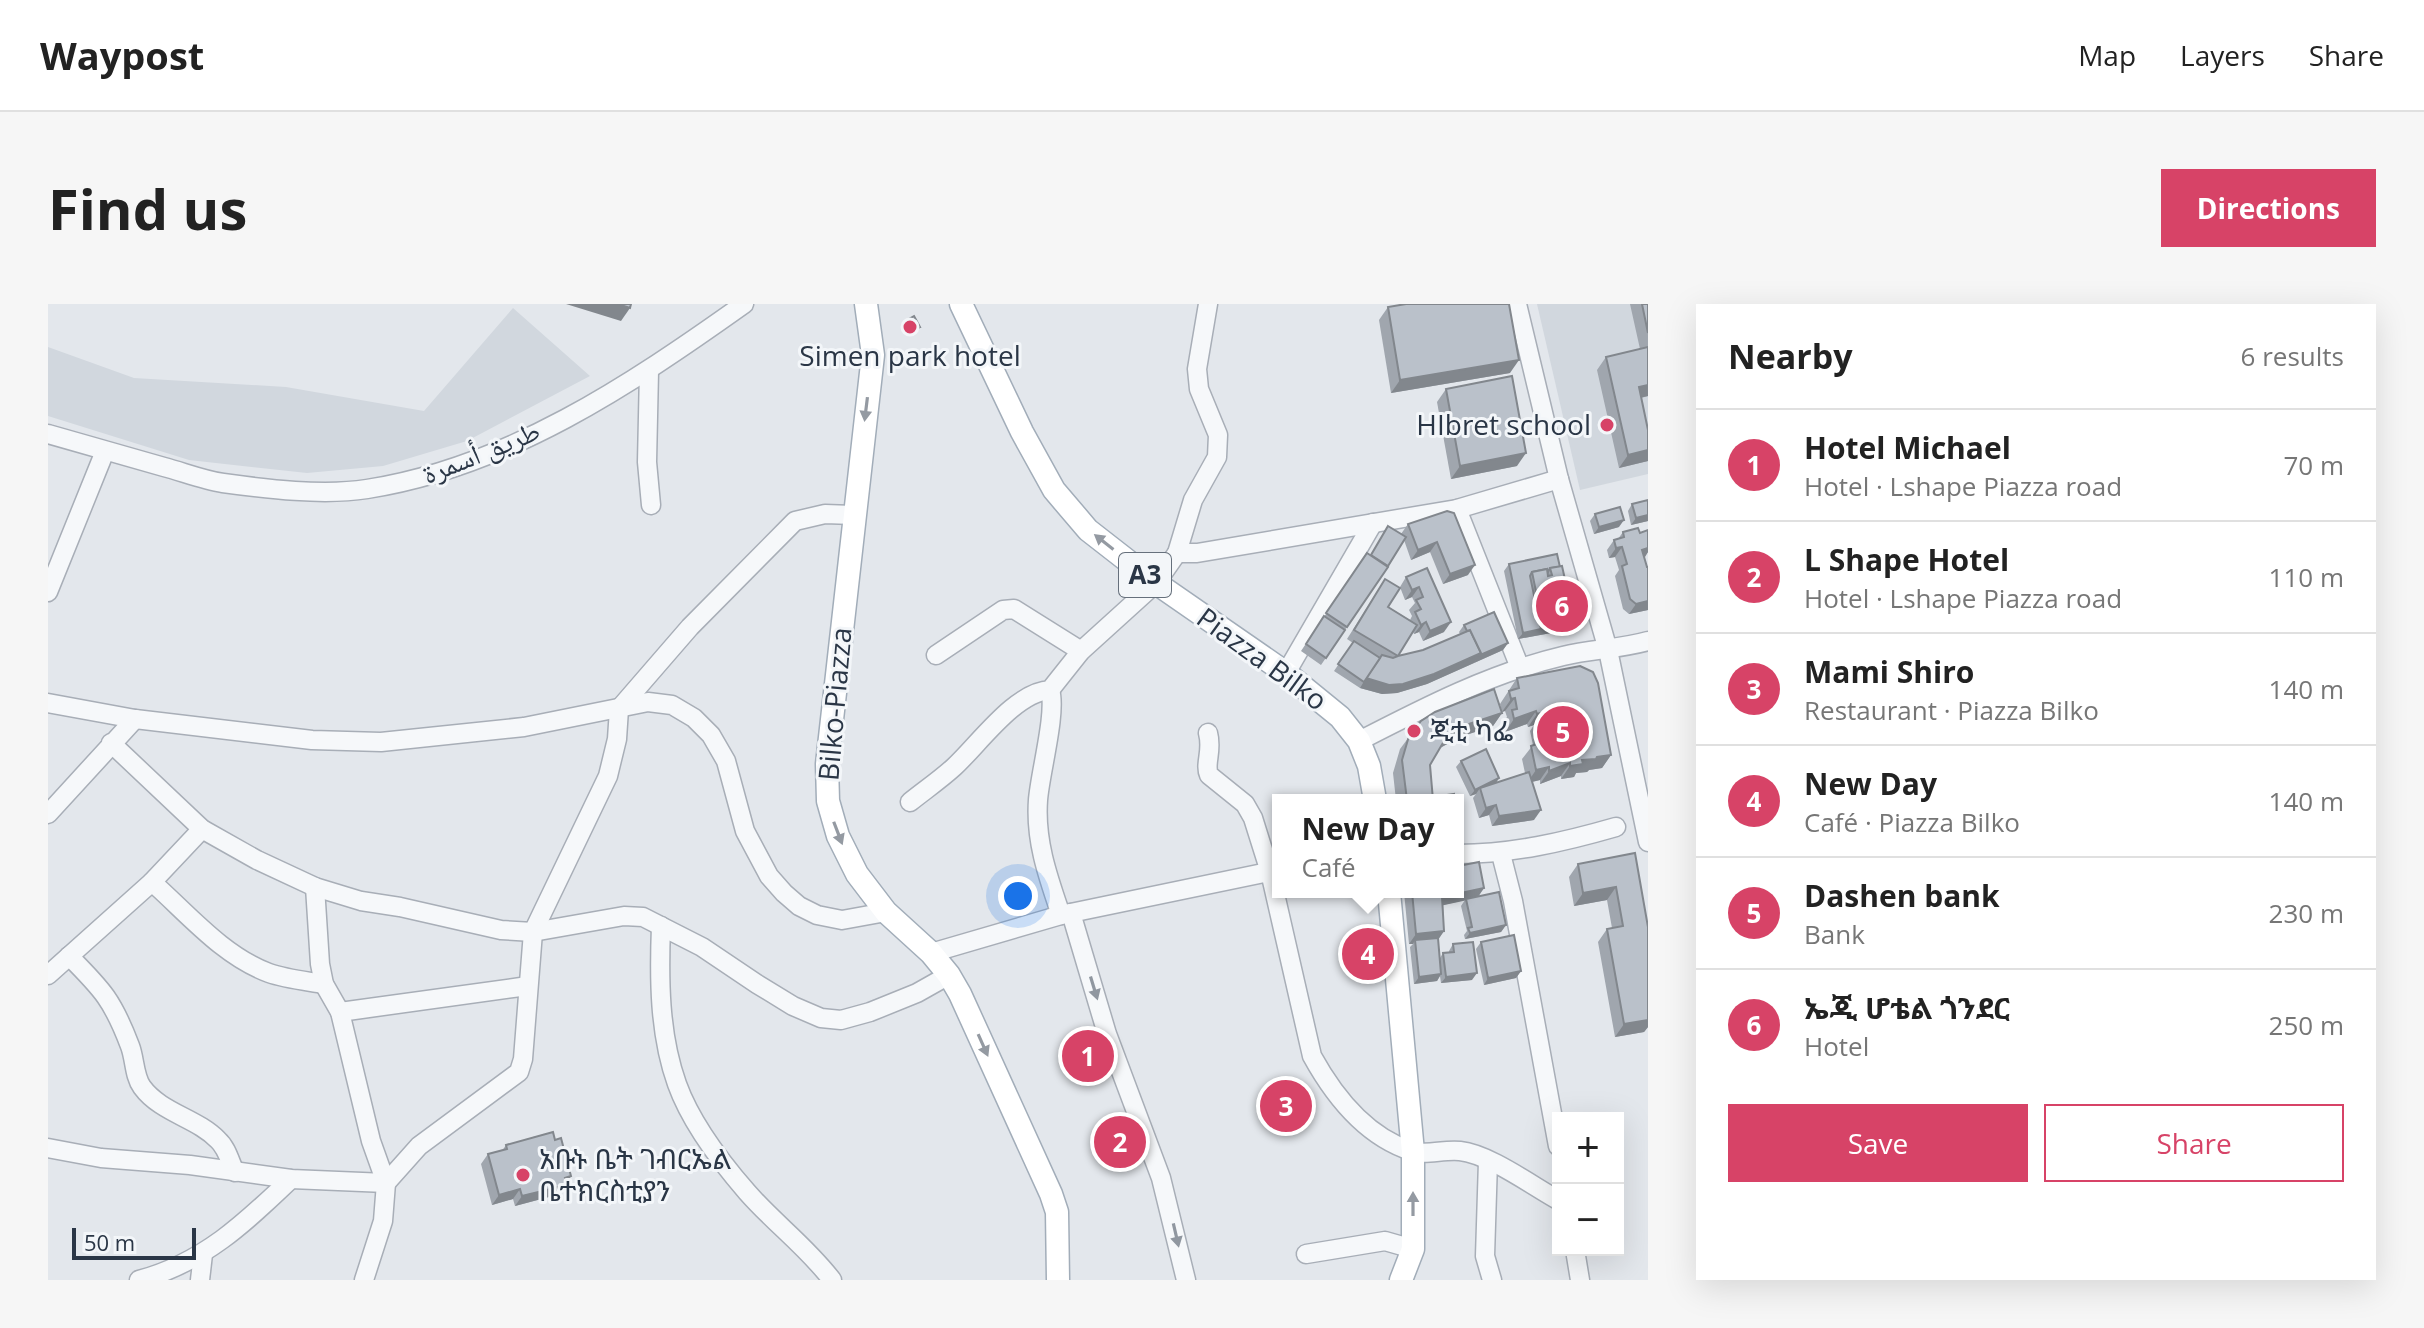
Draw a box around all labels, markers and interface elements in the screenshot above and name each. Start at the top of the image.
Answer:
text: Waypost [40,29,204,81]
text: Map [2078,36,2136,74]
text: Layers [2180,36,2265,74]
text: Share [2309,36,2384,74]
button: Directions [2161,169,2376,247]
text: Find us [48,170,247,246]
marker: Simen park hotel [901,318,919,336]
text: Nearby [1728,333,1853,379]
place label: Simen park hotel [799,336,1021,374]
text: 6 results [2241,338,2344,374]
one-way arrow [859,397,872,422]
place label: HIbret school [1416,405,1591,443]
street label: طريق أسمرة [416,410,545,492]
marker: HIbret school [1598,416,1616,434]
text: Hotel Michael [1804,427,2011,468]
text: 1 [1747,447,1761,483]
text: 70 m [2283,447,2344,483]
text: Hotel · Lshape Piazza road [1804,468,2122,504]
one-way arrow [1094,535,1114,551]
text: L Shape Hotel [1804,539,2009,580]
road number: A3 [1119,553,1171,597]
text: 2 [1747,559,1761,595]
text: 110 m [2269,559,2344,595]
pin: 6 [1536,576,1588,636]
text: Hotel · Lshape Piazza road [1804,580,2122,616]
street label: Piazza Bilko [1190,598,1335,718]
street label: Bilko-Piazza [808,626,860,782]
text: Mami Shiro [1804,651,1974,692]
text: 3 [1747,671,1761,707]
text: 140 m [2269,671,2344,707]
text: Restaurant · Piazza Bilko [1804,692,2099,728]
pin: 5 [1537,702,1589,762]
place label: ጂቲ ካፌ [1430,711,1514,749]
marker: ጂቲ ካፌ [1405,722,1423,740]
text: New Day [1804,763,1937,804]
text: 4 [1747,783,1761,819]
text: 140 m [2269,783,2344,819]
popup [1272,794,1464,898]
text: Café · Piazza Bilko [1804,804,2020,840]
text: New Day [1302,808,1434,849]
one-way arrow [832,821,845,845]
text: Café [1302,849,1356,885]
text: Dashen bank [1804,875,2000,916]
your location [998,876,1038,916]
text: 5 [1747,895,1761,931]
text: 230 m [2269,895,2344,931]
text: Bank [1804,916,1865,952]
pin: 4 [1342,924,1394,984]
one-way arrow [1088,977,1101,1001]
text: ኤጂ ሆቴል ጎንደር [1804,987,2010,1028]
text: 6 [1747,1007,1761,1043]
text: 250 m [2269,1007,2344,1043]
pin: 1 [1062,1026,1114,1086]
text: Hotel [1804,1028,1869,1064]
one-way arrow [977,1033,990,1057]
pin: 3 [1260,1076,1312,1136]
button: Save [1728,1104,2028,1182]
button: Share [2044,1104,2344,1182]
pin: 2 [1094,1112,1146,1172]
map controls [1552,1112,1624,1256]
button: + [1552,1112,1624,1184]
place label: አቡኑ ቤት ገብርኤል ቤተክርስቲያን [539,1139,732,1209]
marker: አቡኑ ቤት ገብርኤል ቤተክርስቲያን [514,1166,532,1184]
button: − [1552,1184,1624,1256]
one-way arrow [1407,1191,1419,1216]
one-way arrow [1170,1222,1182,1247]
scale bar [72,1224,196,1260]
text: 50 m [84,1227,135,1257]

